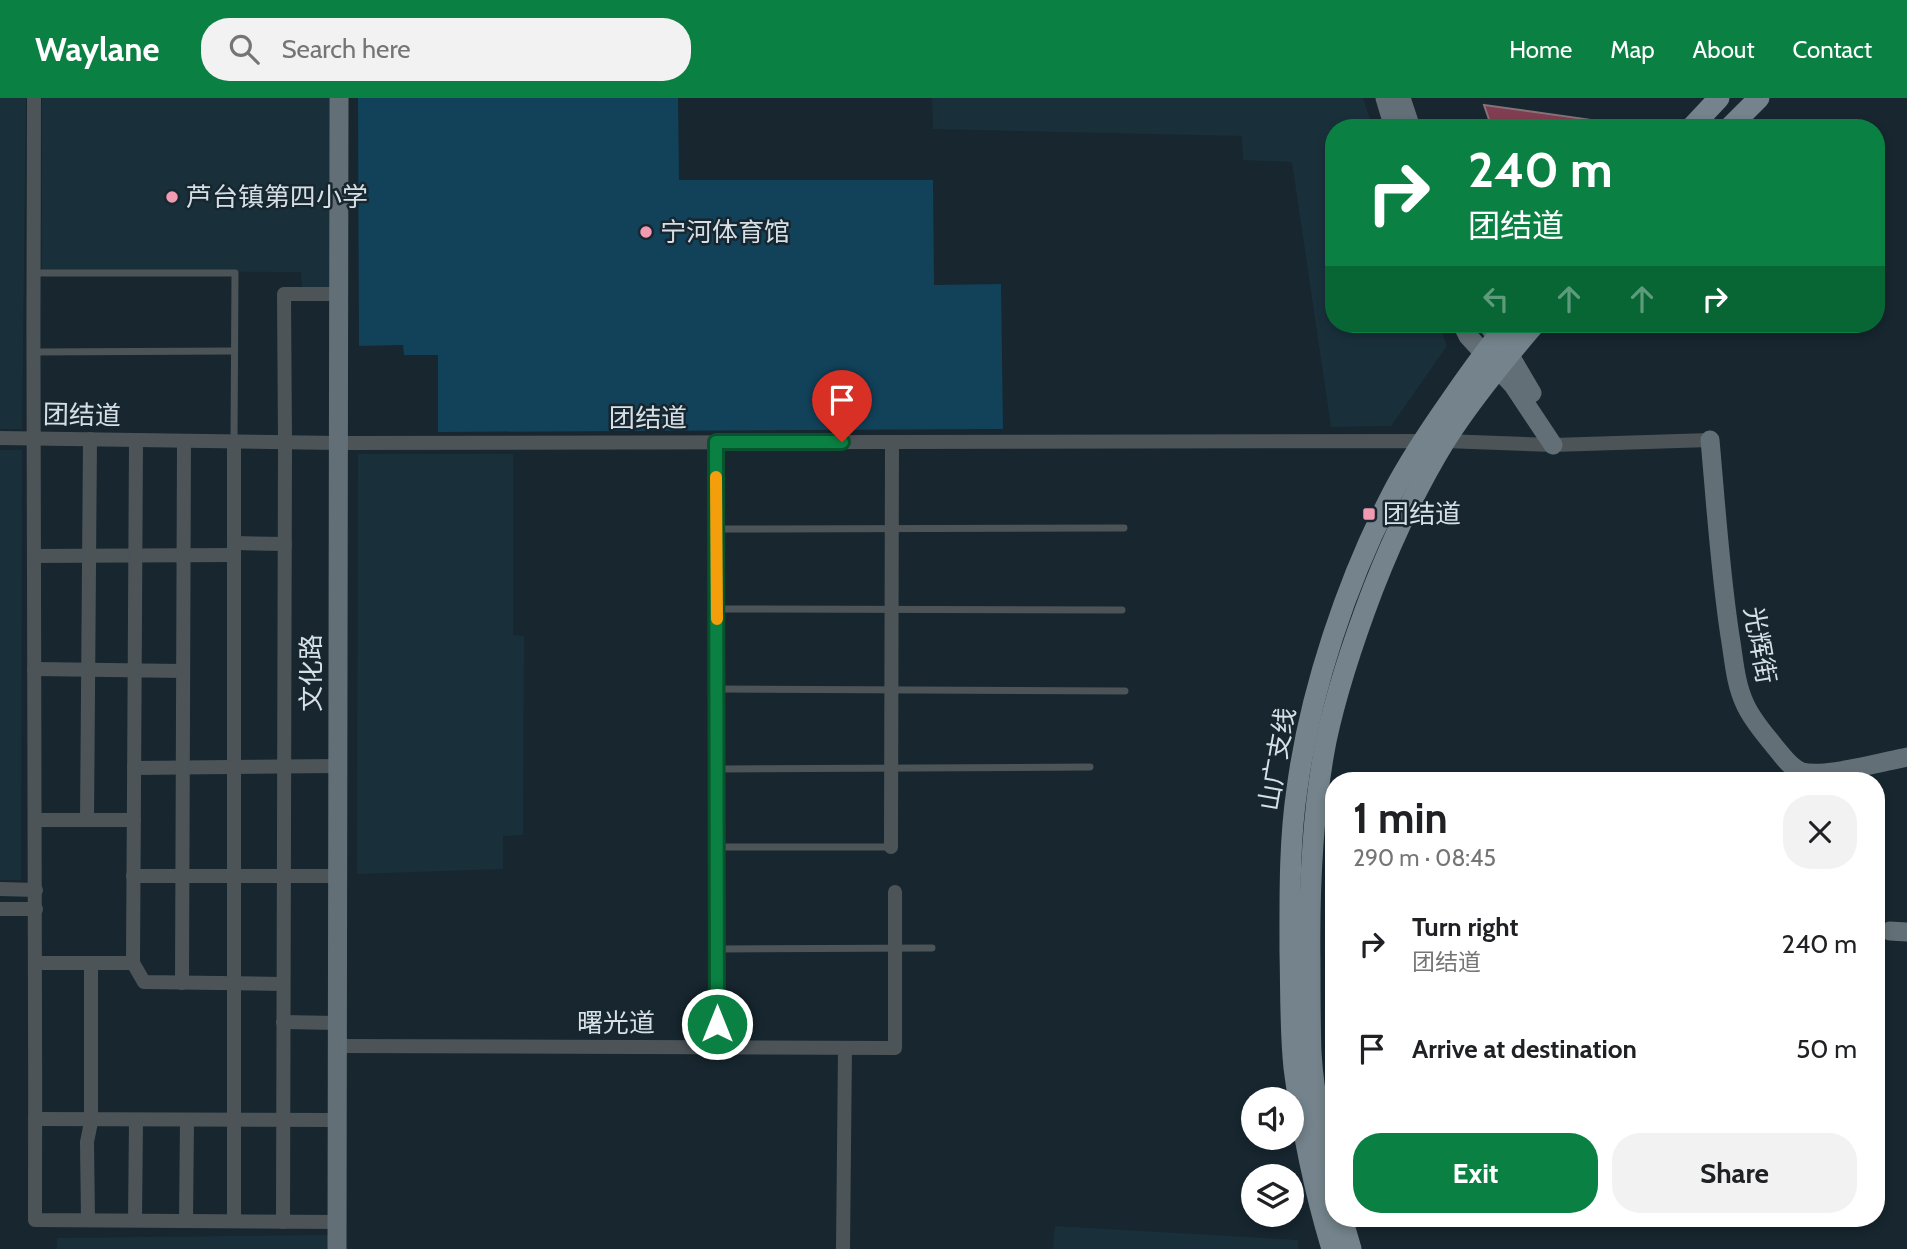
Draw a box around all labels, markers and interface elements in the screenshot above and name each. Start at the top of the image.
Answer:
search box [201,18,691,81]
text: Waylane [35,29,159,69]
icon: search [225,30,263,68]
text: Search here [281,33,411,65]
text: Home [1509,35,1572,64]
text: Map [1610,35,1655,64]
text: About [1693,35,1755,64]
text: Contact [1793,35,1872,64]
text: 240 m [1468,140,1613,199]
icon: right [1353,147,1444,238]
place label: 芦台镇第四小学 [186,181,368,213]
marker: 芦台镇第四小学 [164,189,180,205]
text: 团结道 [1468,206,1564,245]
place label: 宁河体育馆 [660,216,790,248]
marker: 宁河体育馆 [638,224,654,240]
icon: left [1477,280,1515,318]
icon: ahead [1550,280,1588,318]
icon: ahead [1623,280,1661,318]
icon: right [1696,280,1734,318]
pin [812,370,872,442]
icon: arrive [823,381,861,419]
street label: 团结道 [43,398,121,432]
street label: 团结道 [609,402,687,434]
place label: 团结道 [1383,498,1461,530]
marker: 团结道 [1361,506,1377,522]
street label: 光辉街 [1737,604,1783,686]
street label: 文化路 [295,634,327,712]
street label: 山广支线 [1252,705,1302,813]
text: 1 min [1353,792,1448,844]
button: close [1783,795,1857,869]
text: 290 m · 08:45 [1353,844,1496,872]
text: Turn right [1412,911,1518,943]
icon: right [1353,925,1391,963]
text: 240 m [1782,928,1857,960]
text: 团结道 [1412,948,1481,976]
position arrow [680,987,754,1061]
street label: 曙光道 [577,1007,655,1039]
icon: arrive [1353,1030,1391,1068]
text: Arrive at destination [1412,1033,1637,1065]
text: 50 m [1796,1033,1857,1065]
map controls [1241,1087,1304,1227]
button: sound [1241,1087,1304,1150]
button: Exit [1353,1133,1598,1213]
button: Share [1612,1133,1857,1213]
button: layers [1241,1164,1304,1227]

